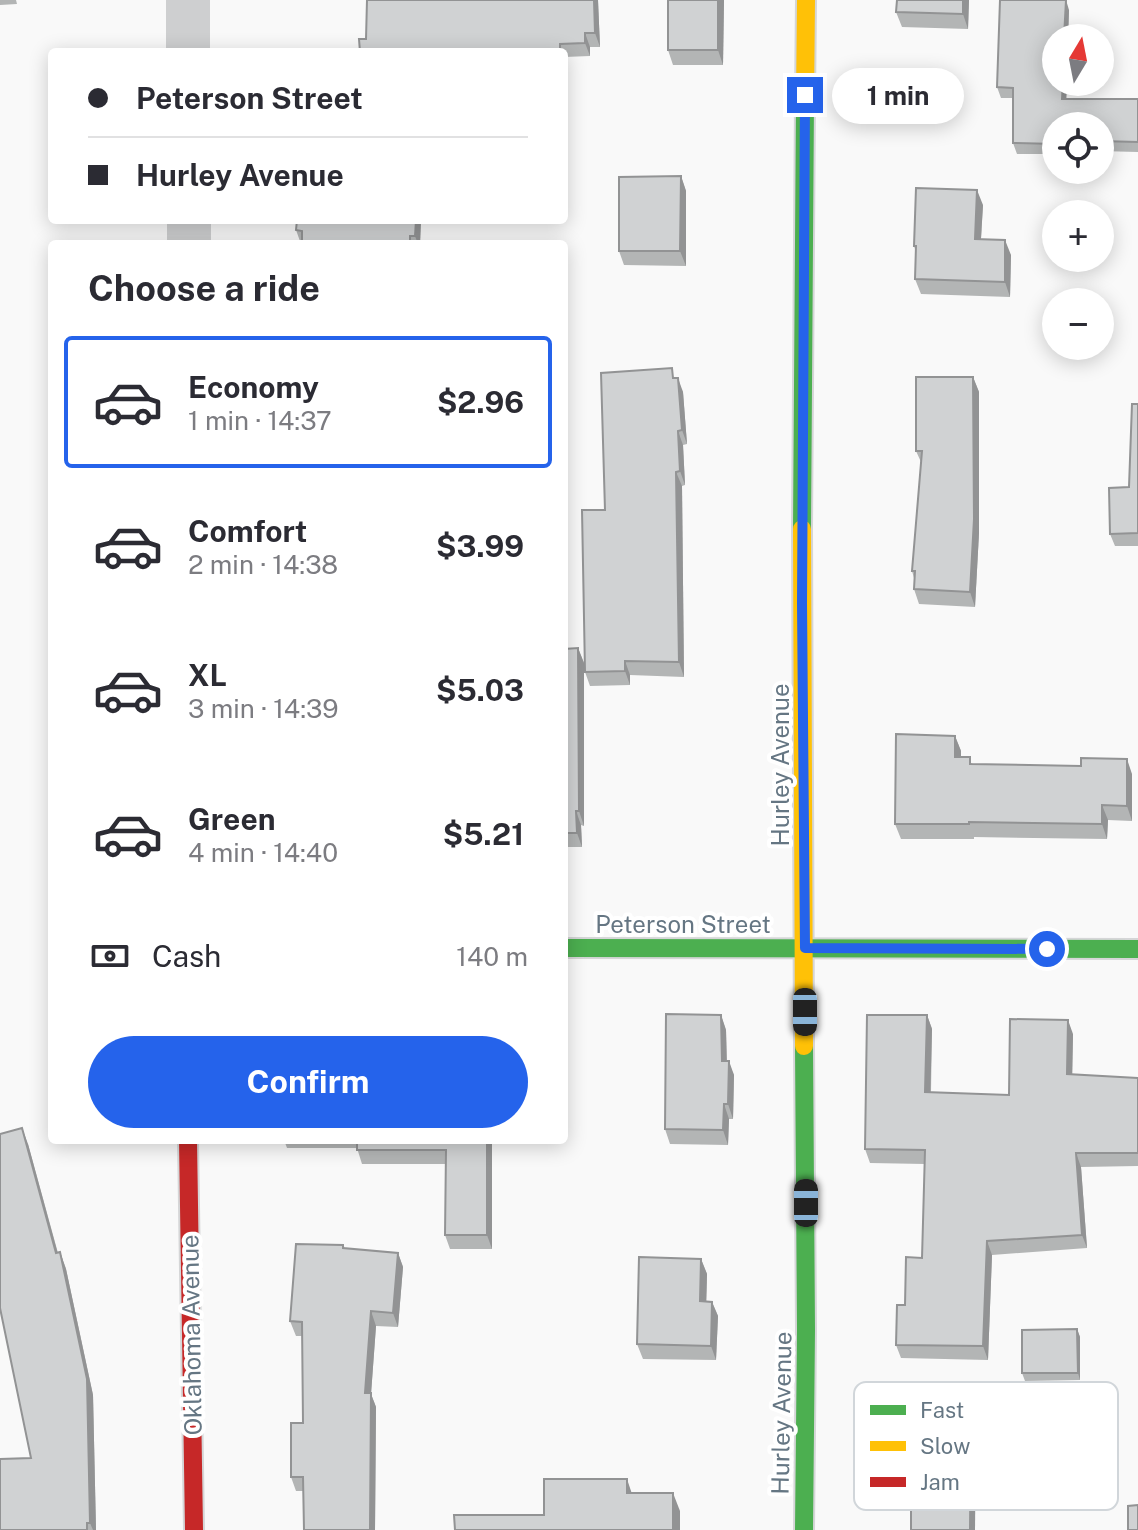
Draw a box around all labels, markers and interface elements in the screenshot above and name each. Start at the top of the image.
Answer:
north arrow [1042,24,1114,96]
map controls [1042,24,1114,360]
callout: 1 min [833,67,965,123]
route end [787,77,823,113]
text: Peterson Street [136,80,363,116]
text: 1 min [867,80,929,111]
button: locate [1042,112,1114,184]
text: Hurley Avenue [136,157,344,193]
button: + [1042,200,1114,272]
text: Choose a ride [88,267,320,309]
button: − [1042,288,1114,360]
icon: car [92,366,164,438]
text: Economy [188,369,319,405]
text: $2.96 [437,384,524,420]
text: 1 min · 14:37 [188,405,332,436]
icon: car [92,510,164,582]
text: Comfort [188,513,307,549]
text: $3.99 [436,528,524,564]
text: 2 min · 14:38 [188,549,338,580]
icon: car [92,654,164,726]
text: XL [188,657,227,693]
text: $5.03 [436,672,524,708]
street label: Hurley Avenue [766,684,794,846]
text: 3 min · 14:39 [188,693,338,724]
icon: car [92,798,164,870]
text: Green [188,801,275,837]
text: $5.21 [443,816,524,852]
text: 4 min · 14:40 [188,837,338,868]
street label: Peterson Street [595,910,771,938]
route start [1029,931,1065,967]
icon: cash [88,934,132,978]
text: Cash [152,938,221,974]
text: 140 m [456,941,528,972]
car [793,988,817,1036]
button: Confirm [88,1036,528,1128]
car [794,1179,818,1227]
street label: Oklahoma Avenue [175,1234,207,1436]
street label: Hurley Avenue [766,1331,796,1495]
legend [854,1382,1118,1510]
text: Fast [920,1397,964,1423]
text: Slow [920,1433,970,1459]
text: Jam [920,1469,960,1495]

